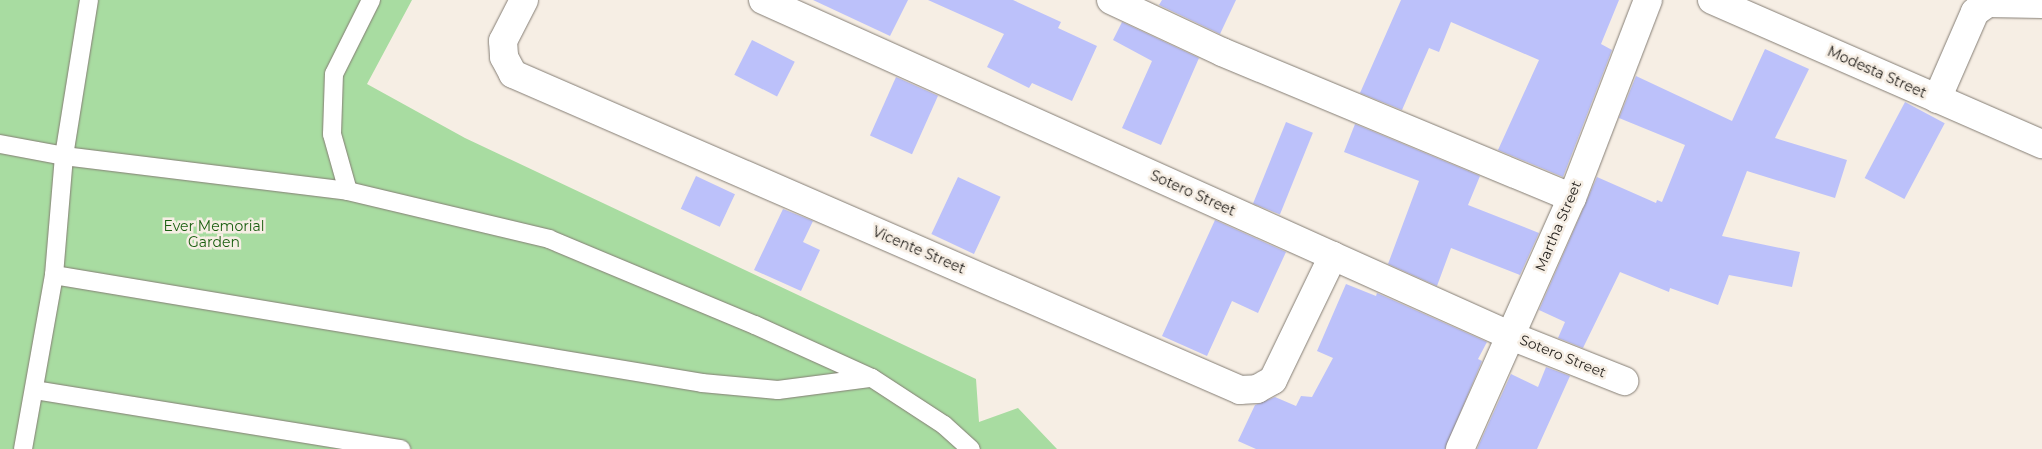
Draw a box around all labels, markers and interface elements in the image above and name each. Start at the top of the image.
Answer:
street label: Modesta Street [1825,43,1929,101]
street label: Sotero Street [1148,167,1238,219]
street label: Martha Street [1531,178,1585,274]
park label: Ever Memorial Garden [163,218,265,250]
street label: Vicente Street [870,223,968,277]
street label: Sotero Street [1517,331,1609,381]

